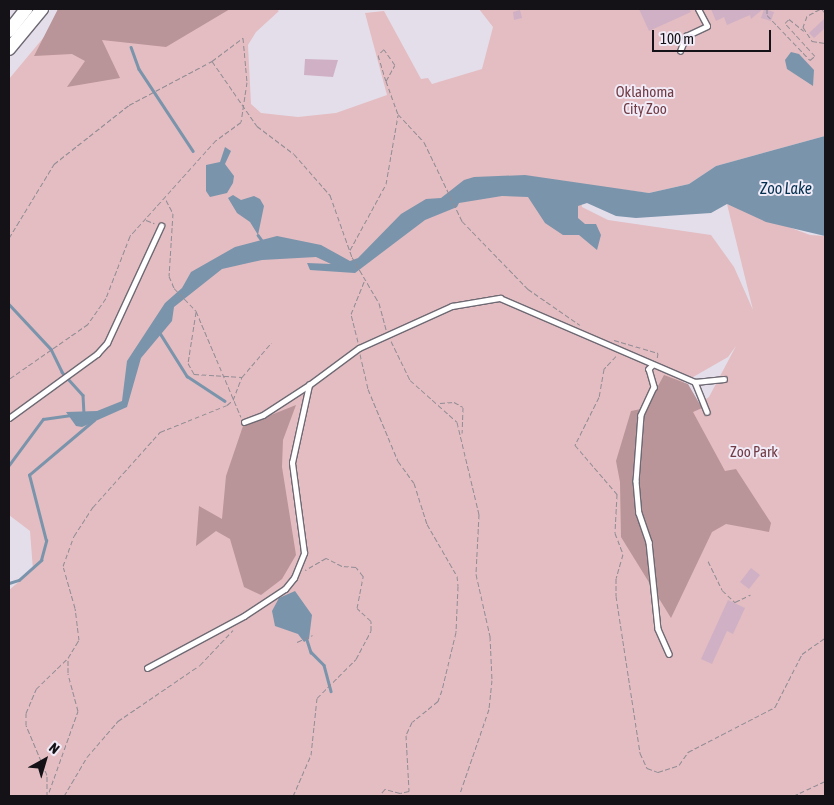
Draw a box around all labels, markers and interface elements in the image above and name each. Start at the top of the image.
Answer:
scale bar [654,20,773,52]
text: 100 m [660,30,694,47]
park label: Oklahoma City Zoo [616,82,674,117]
water label: Zoo Lake [760,178,812,198]
park label: Zoo Park [730,443,778,461]
north arrow [20,735,70,785]
text: N [46,740,63,757]

